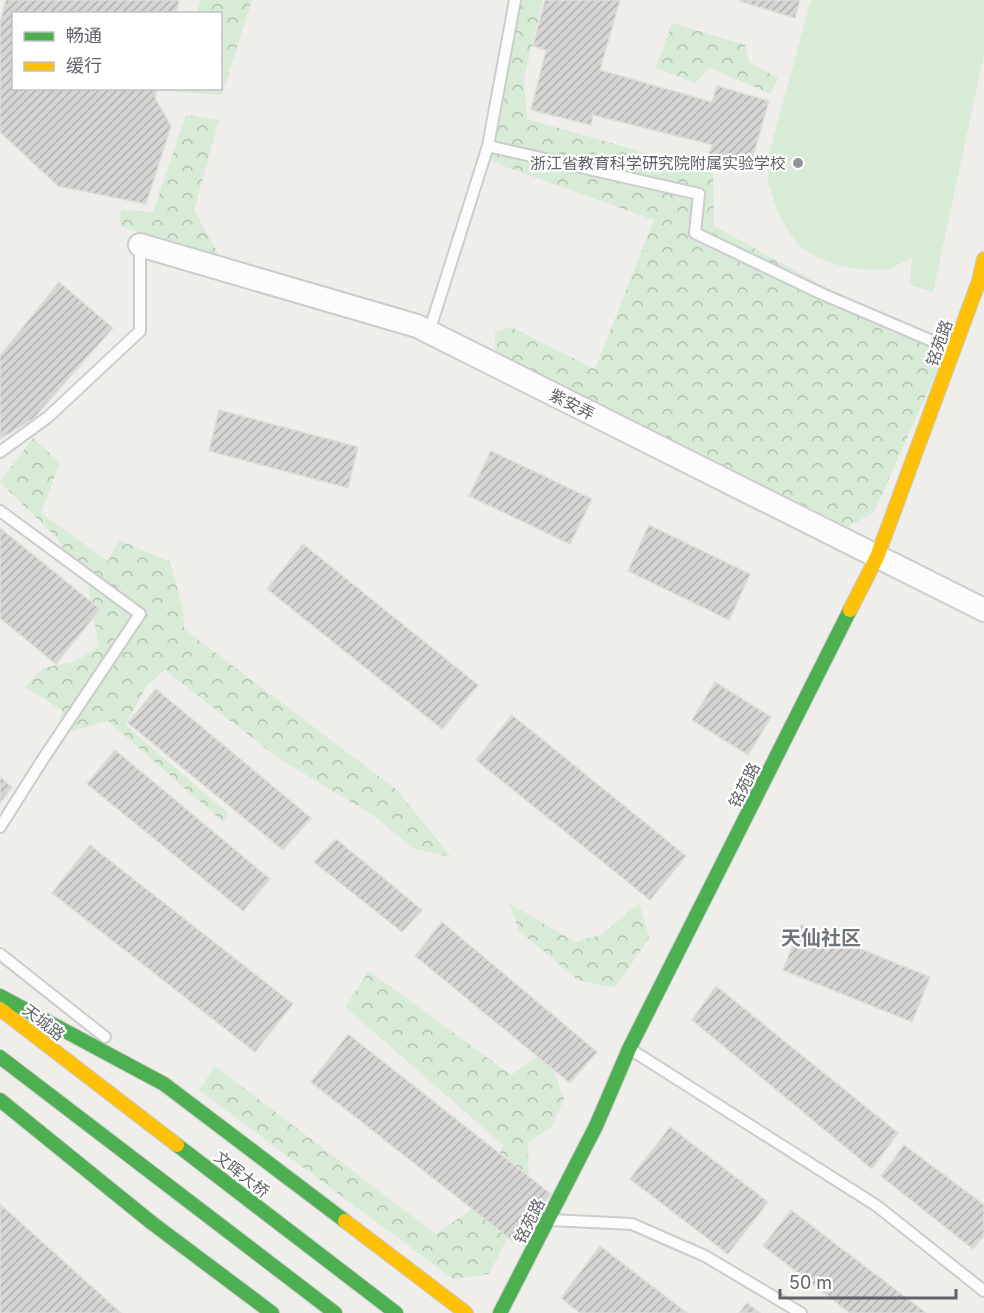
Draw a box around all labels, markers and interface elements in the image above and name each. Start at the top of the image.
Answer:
legend [12,12,222,90]
text: 畅通 [66,25,102,46]
text: 缓行 [66,55,102,76]
place label: 浙江省教育科学研究院附属实验学校 [530,153,786,173]
marker: 浙江省教育科学研究院附属实验学校 [791,156,805,170]
street label: 铭苑路 [921,317,957,369]
street label: 紫安弄 [546,384,598,424]
street label: 铭苑路 [724,759,764,811]
district label: 天仙社区 [781,926,861,950]
street label: 天城路 [19,999,69,1045]
street label: 文晖大桥 [211,1146,273,1202]
street label: 铭苑路 [509,1195,549,1247]
scale bar [780,1262,956,1300]
text: 50 m [789,1272,832,1293]

